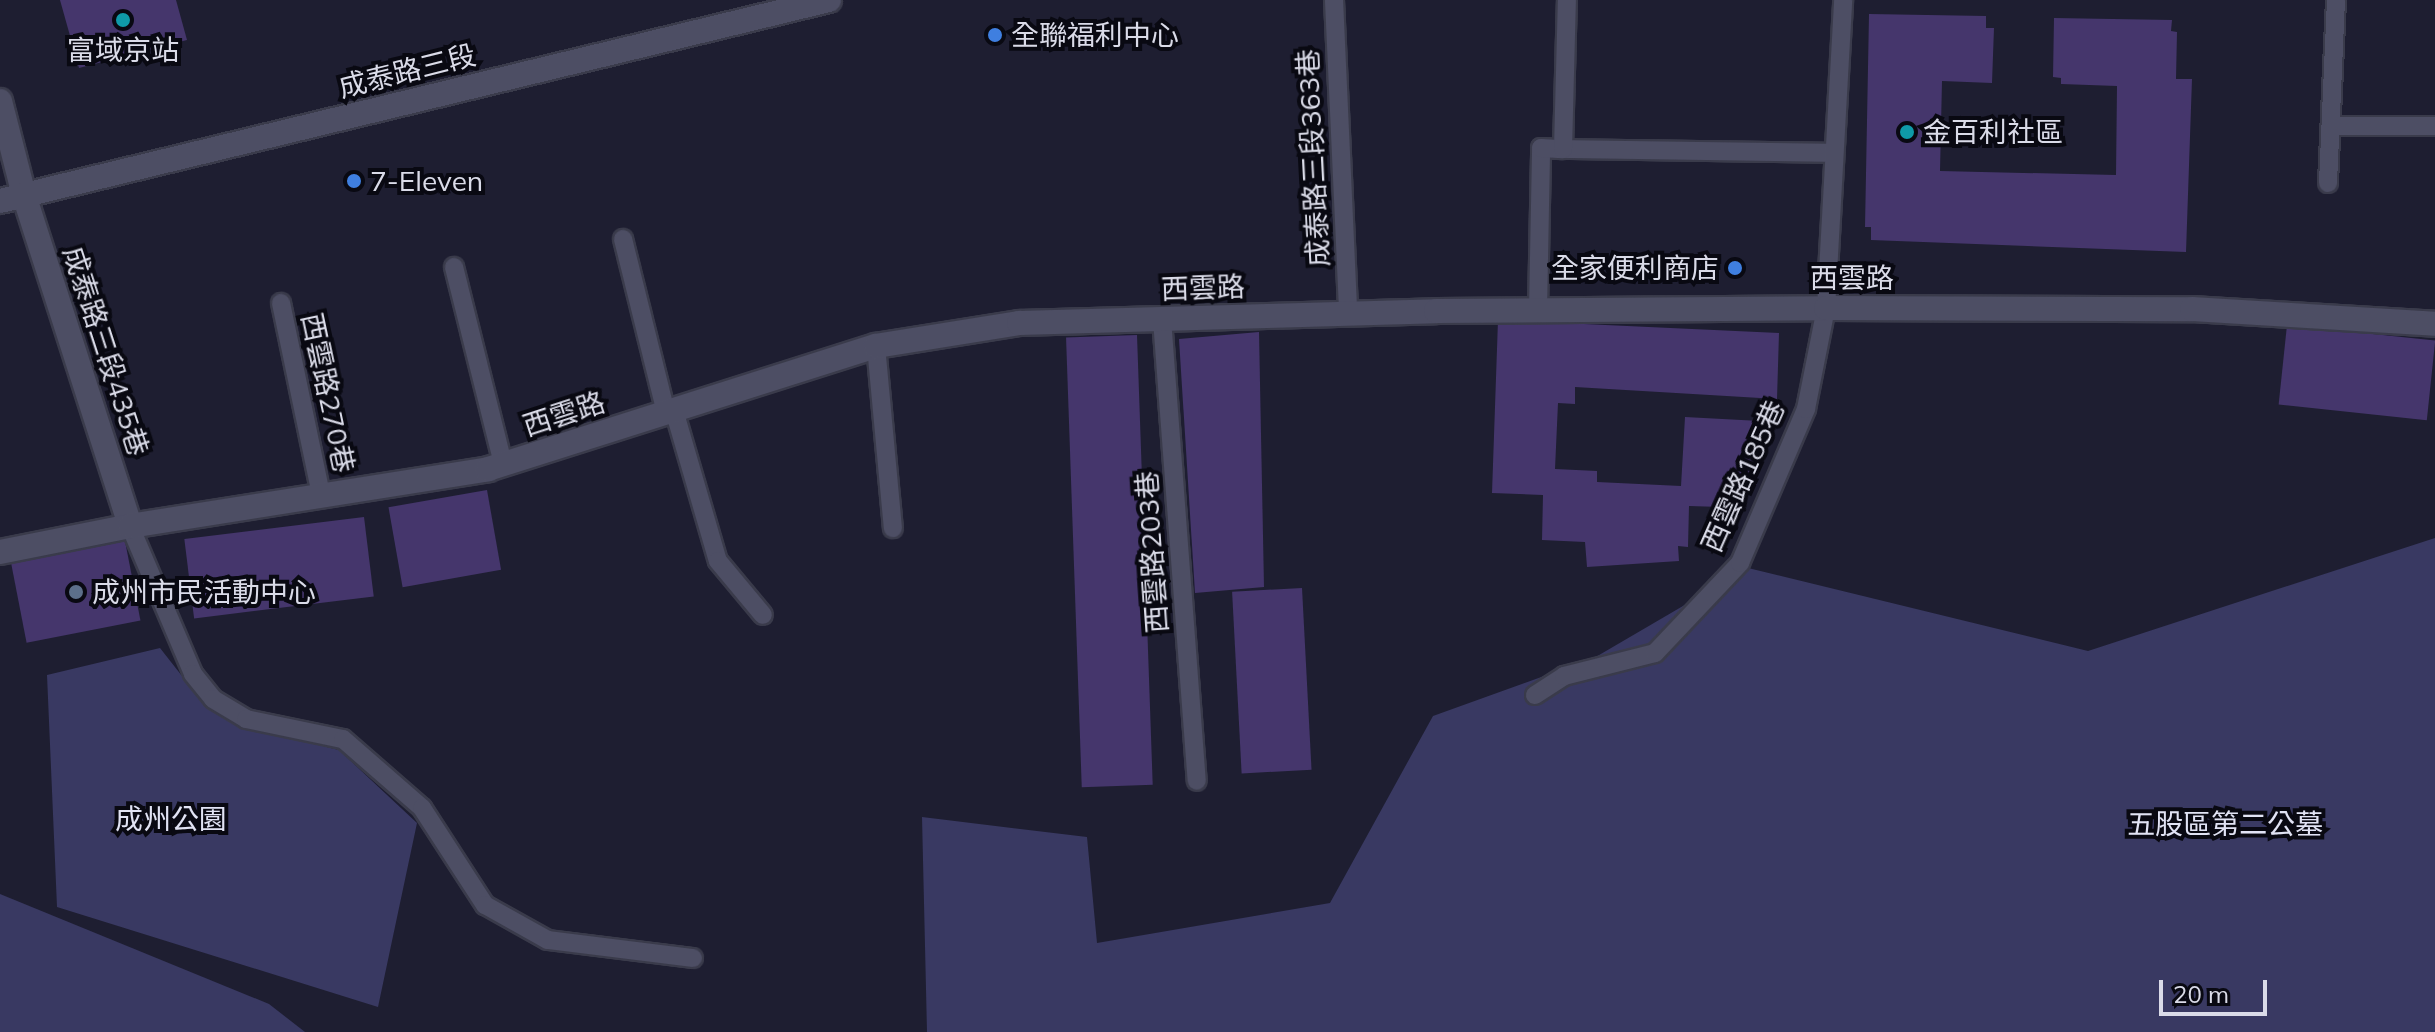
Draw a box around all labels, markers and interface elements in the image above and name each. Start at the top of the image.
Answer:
marker: 富域京站 [114,11,132,29]
place label: 全聯福利中心 [1011,18,1179,52]
marker: 全聯福利中心 [986,26,1004,44]
place label: 富域京站 [67,33,179,67]
street label: 成泰路三段 [335,38,479,104]
street label: 成泰路三段363巷 [1291,48,1335,268]
place label: 金百利社區 [1923,115,2063,149]
marker: 金百利社區 [1898,123,1916,141]
place label: 7-Eleven [370,164,483,198]
marker: 7-Eleven [345,172,363,190]
street label: 成泰路三段435巷 [56,242,156,460]
place label: 全家便利商店 [1551,251,1719,285]
marker: 全家便利商店 [1726,259,1744,277]
street label: 西雲路 [1810,261,1894,295]
street label: 西雲路 [1160,270,1246,306]
street label: 西雲路270巷 [295,310,361,476]
street label: 西雲路 [519,385,609,443]
street label: 西雲路185巷 [1695,395,1791,557]
street label: 西雲路203巷 [1130,470,1174,634]
place label: 成州市民活動中心 [92,575,316,609]
marker: 成州市民活動中心 [67,583,85,601]
park label: 成州公園 [115,802,227,836]
park label: 五股區第二公墓 [2127,807,2323,841]
scale bar [2163,964,2271,1014]
text: 20 m [2173,979,2229,1009]

